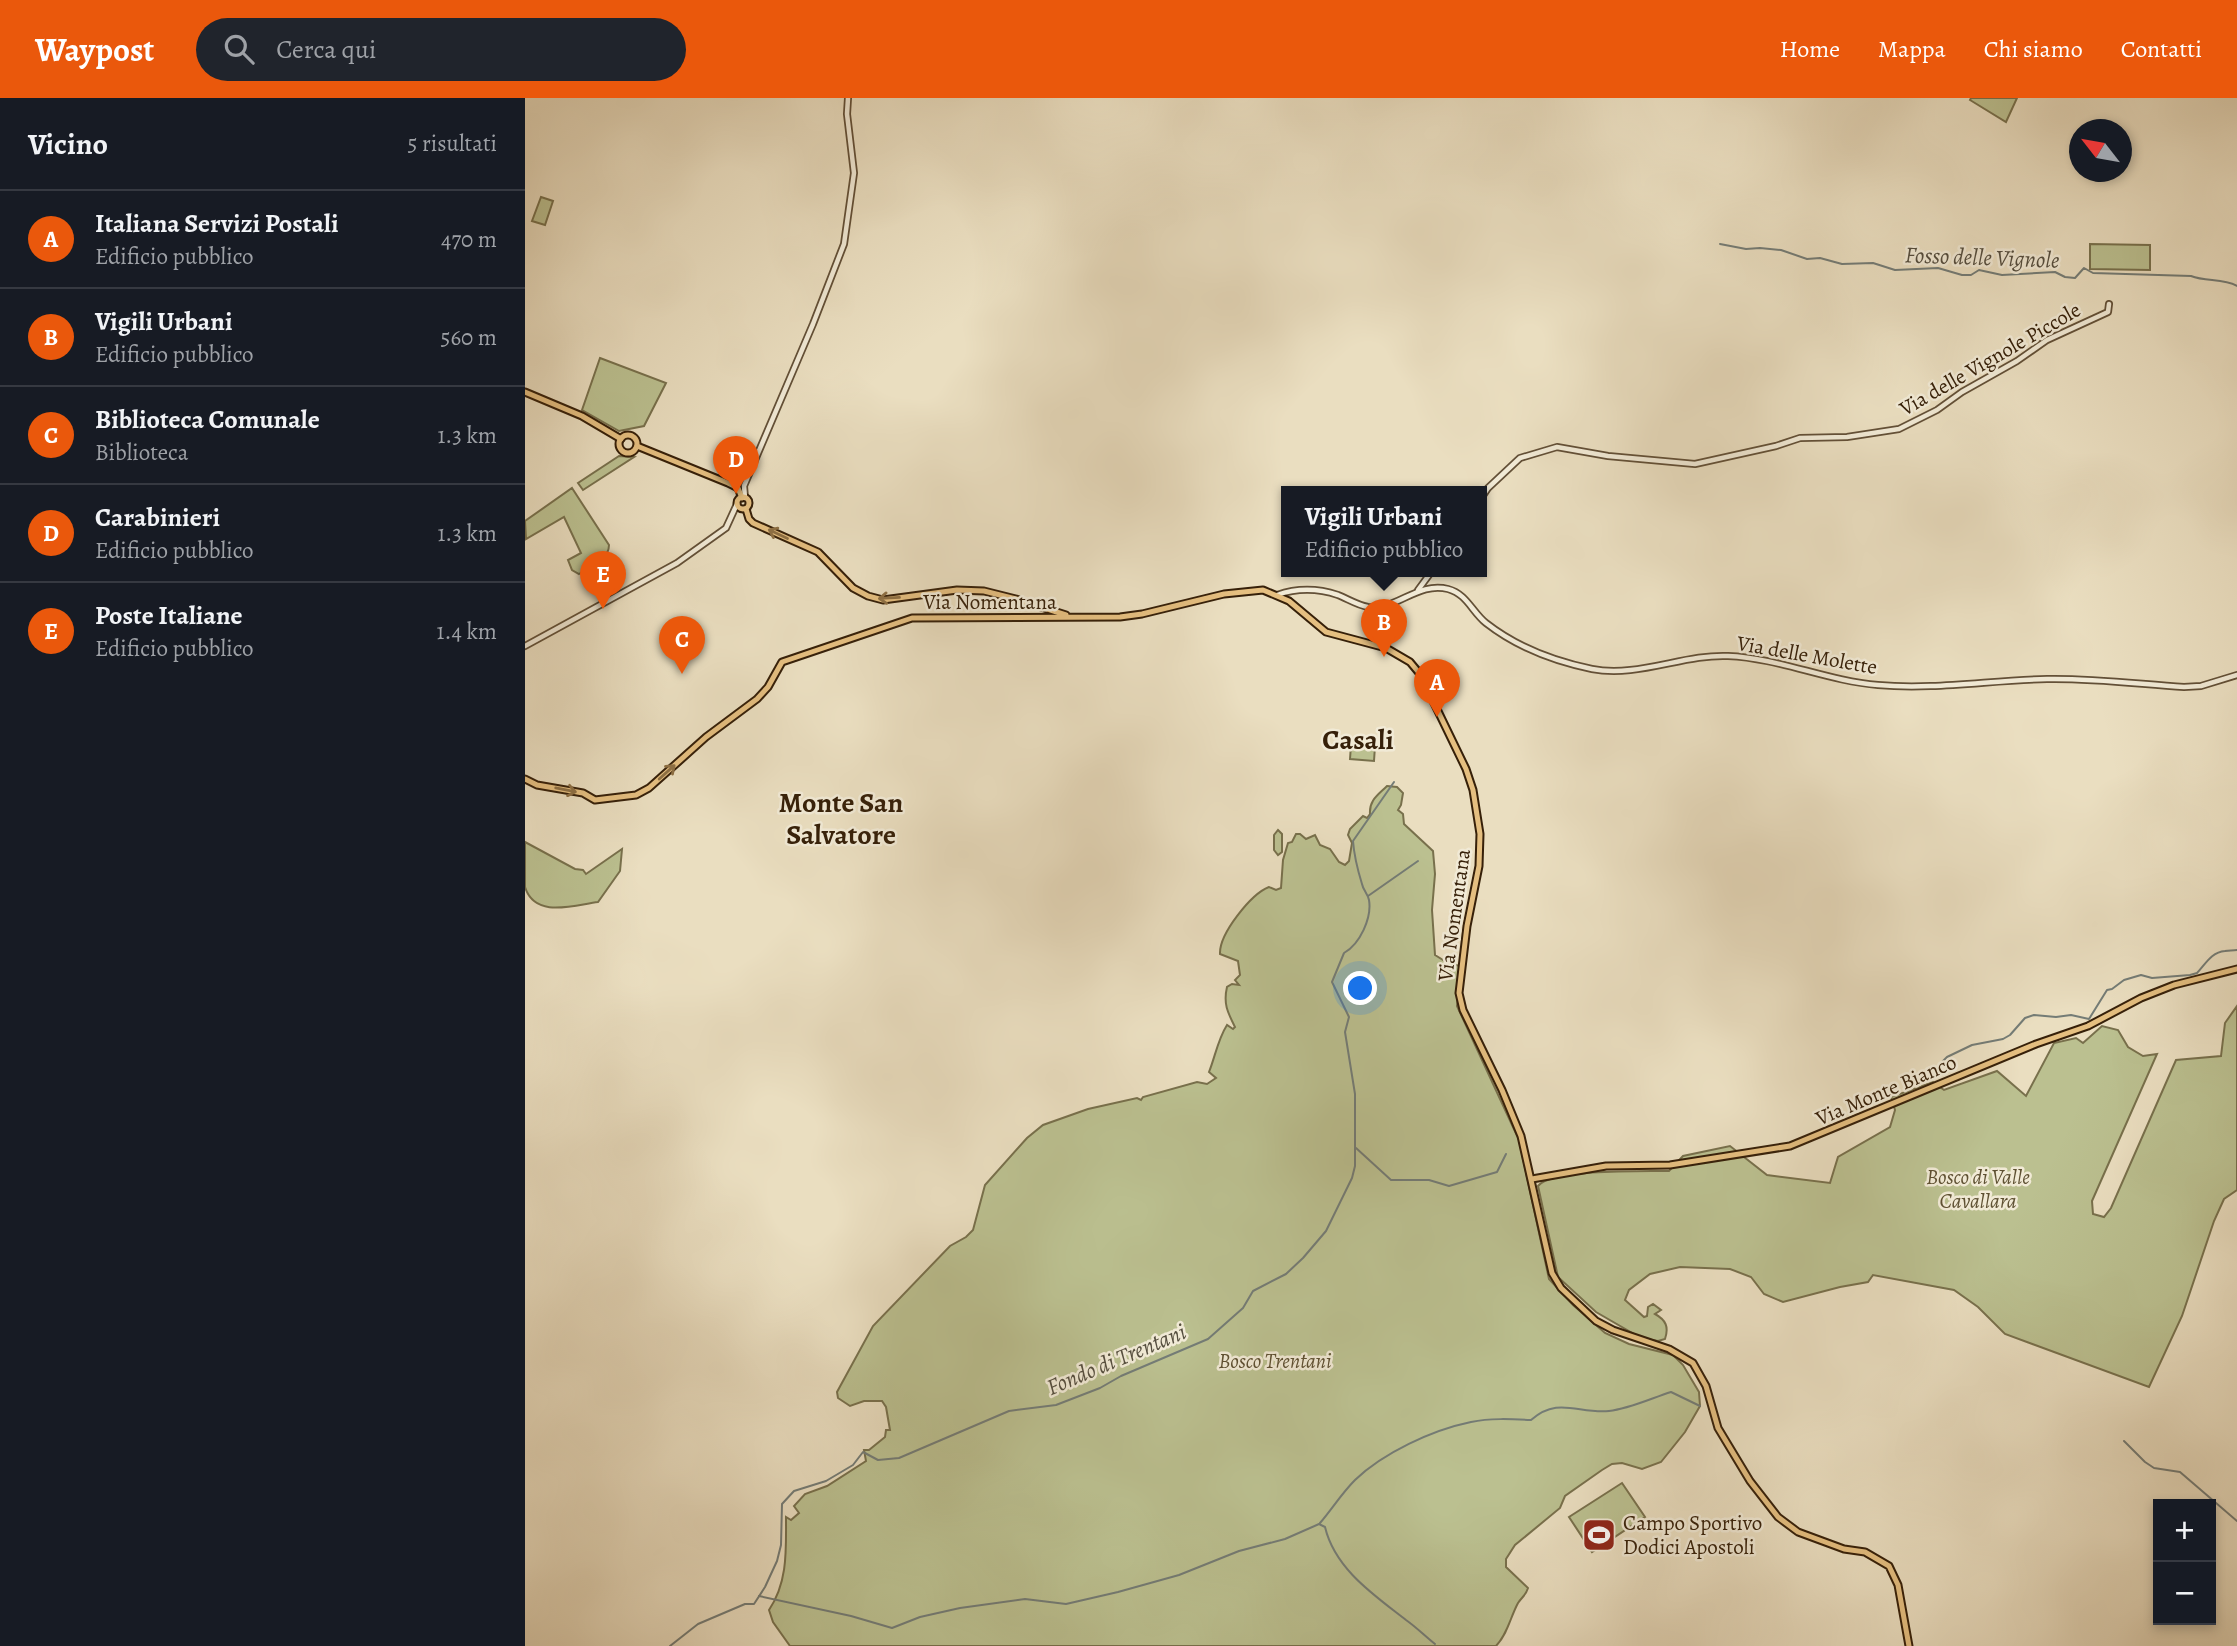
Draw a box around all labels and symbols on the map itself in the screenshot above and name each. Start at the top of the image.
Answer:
north arrow [2069,119,2132,182]
water label: Fosso delle Vignole [1904,239,2060,276]
street label: Via delle Vignole Piccole [1893,296,2086,423]
pin: D [713,436,759,494]
one-way arrow [768,527,789,541]
pin: E [580,551,626,609]
street label: Via Nomentana [922,588,1057,616]
one-way arrow [878,592,901,605]
pin: B [1361,599,1407,657]
pin: C [659,616,705,674]
street label: Via delle Molette [1734,629,1879,681]
pin: A [1414,659,1460,717]
district label: Casali [1322,721,1394,759]
one-way arrow [657,764,675,780]
one-way arrow [554,784,577,797]
district label: Monte San Salvatore [779,784,903,854]
street label: Via Nomentana [1431,847,1477,984]
your location [1343,971,1377,1005]
street label: Via Monte Bianco [1810,1048,1961,1133]
park label: Bosco di Valle Cavallara [1926,1163,2030,1215]
water label: Fondo di Trentani [1042,1316,1191,1403]
park label: Bosco Trentani [1218,1347,1332,1375]
place label: Campo Sportivo Dodici Apostoli [1623,1509,1762,1561]
sports icon: Campo Sportivo Dodici Apostoli [1580,1516,1618,1554]

